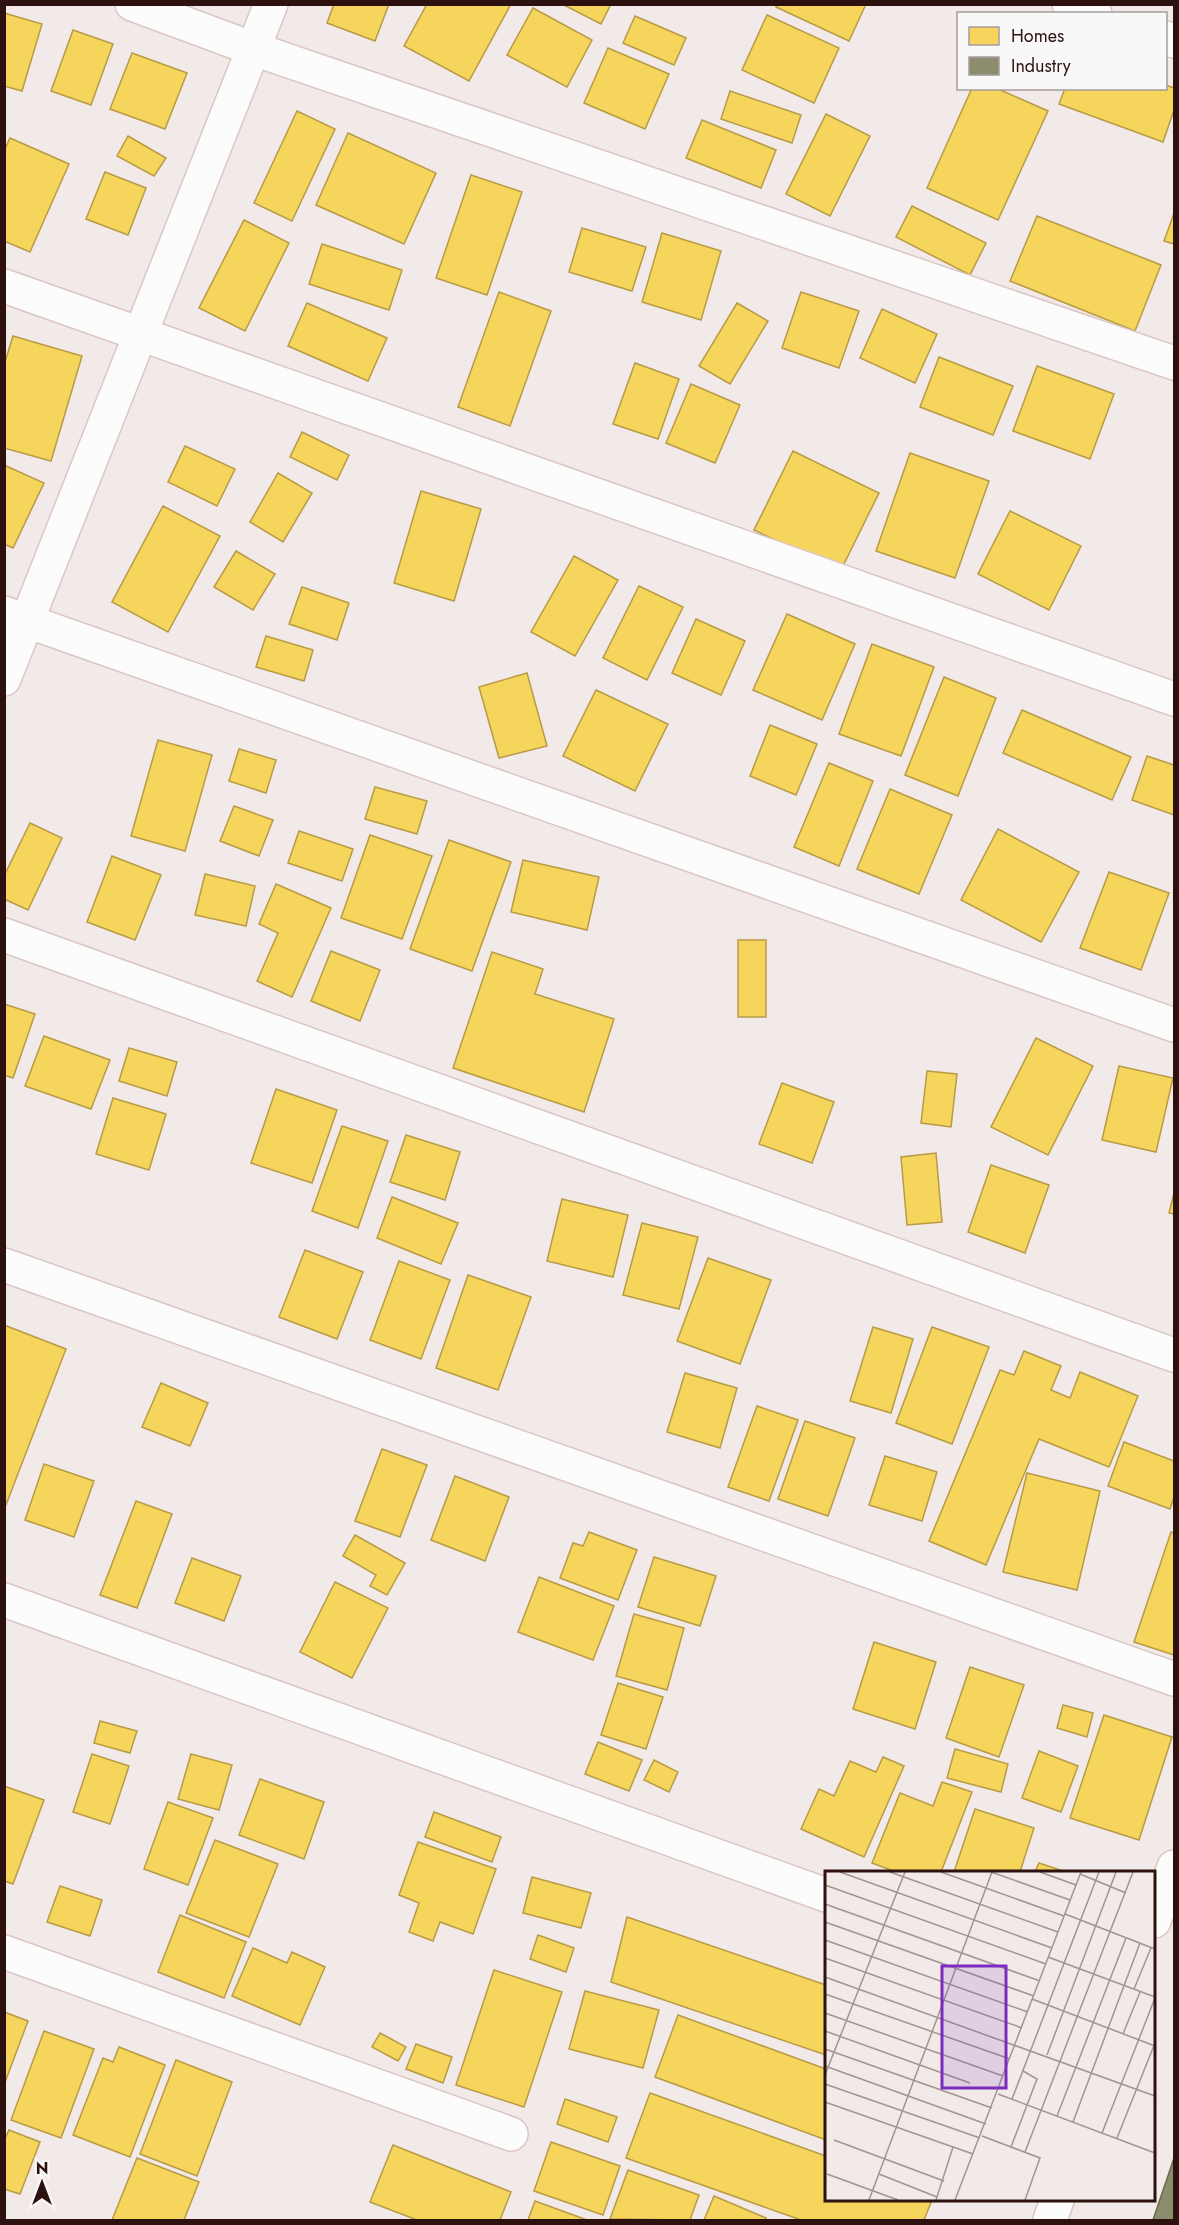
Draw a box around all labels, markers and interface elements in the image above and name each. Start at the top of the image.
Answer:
legend [957,12,1167,90]
text: Homes [1011,23,1064,49]
text: Industry [1011,53,1071,79]
inset map [825,1871,1155,2201]
north arrow [12,2153,72,2213]
text: N [36,2157,48,2180]

